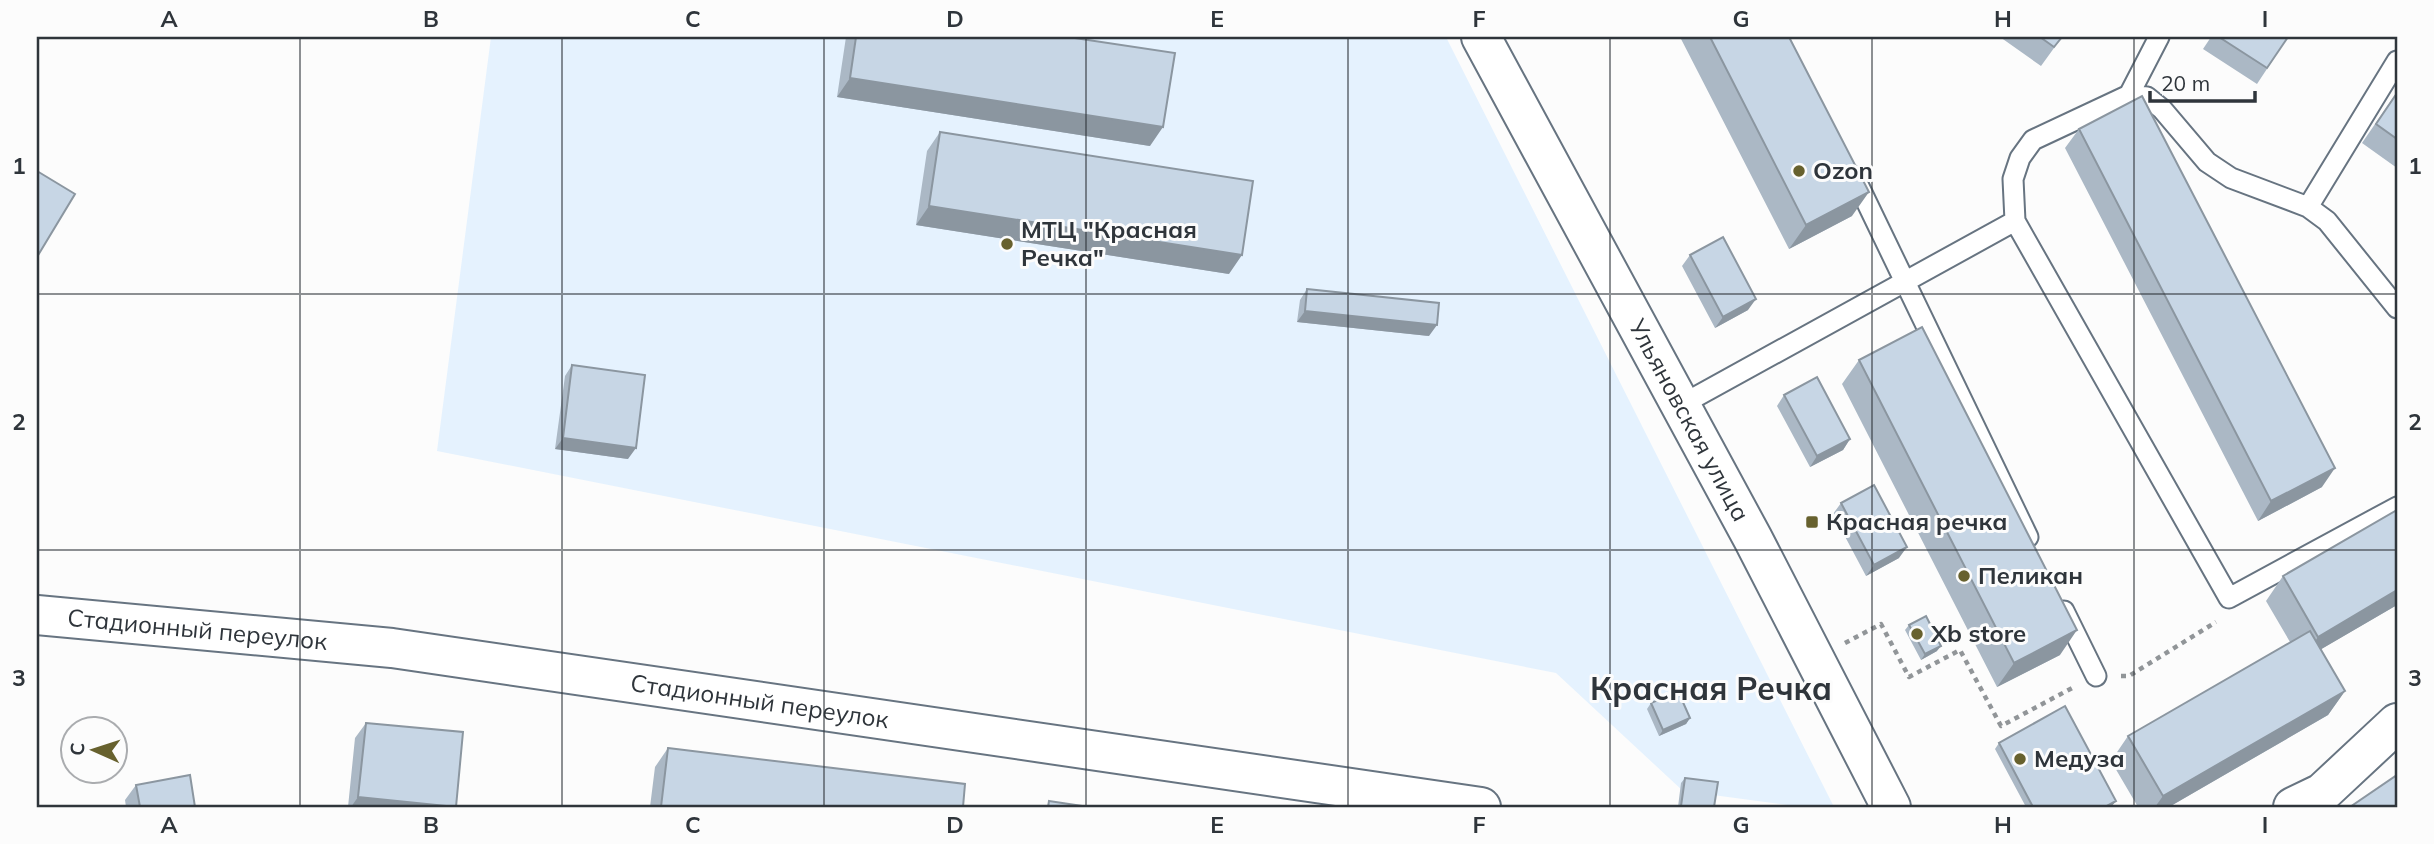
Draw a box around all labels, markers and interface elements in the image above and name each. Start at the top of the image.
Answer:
text: A [160,4,178,33]
text: B [423,4,439,33]
text: C [685,4,701,33]
text: D [946,4,964,33]
text: E [1210,4,1224,33]
text: F [1472,4,1486,33]
text: G [1732,4,1750,33]
text: H [1994,4,2012,33]
text: I [2262,4,2268,33]
scale bar [2150,60,2256,104]
text: 20 m [2161,70,2210,96]
text: 1 [12,151,26,180]
text: 1 [2408,151,2422,180]
place label: Ozon [1813,155,1873,185]
marker: Ozon [1791,163,1807,179]
place label: МТЦ "Красная Речка" [1021,214,1197,272]
marker: МТЦ "Красная Речка" [999,236,1015,252]
street label: Ульяновская улица [1622,313,1756,526]
text: 2 [12,407,26,436]
text: 2 [2408,407,2422,436]
place label: Красная речка [1826,506,2007,536]
marker: Красная речка [1804,514,1820,530]
place label: Пеликан [1978,560,2083,590]
marker: Пеликан [1956,568,1972,584]
street label: Стадионный переулок [66,602,329,656]
place label: Xb store [1930,618,2026,648]
marker: Xb store [1909,626,1925,642]
text: 3 [12,663,26,692]
text: 3 [2408,663,2422,692]
street label: Стадионный переулок [629,667,891,734]
district label: Красная Речка [1590,668,1832,708]
north arrow [60,714,130,784]
text: С [65,742,89,756]
place label: Медуза [2034,743,2125,773]
marker: Медуза [2012,751,2028,767]
text: A [160,810,178,839]
text: B [423,810,439,839]
text: C [685,810,701,839]
text: D [946,810,964,839]
text: E [1210,810,1224,839]
text: F [1472,810,1486,839]
text: G [1732,810,1750,839]
text: H [1994,810,2012,839]
text: I [2262,810,2268,839]

